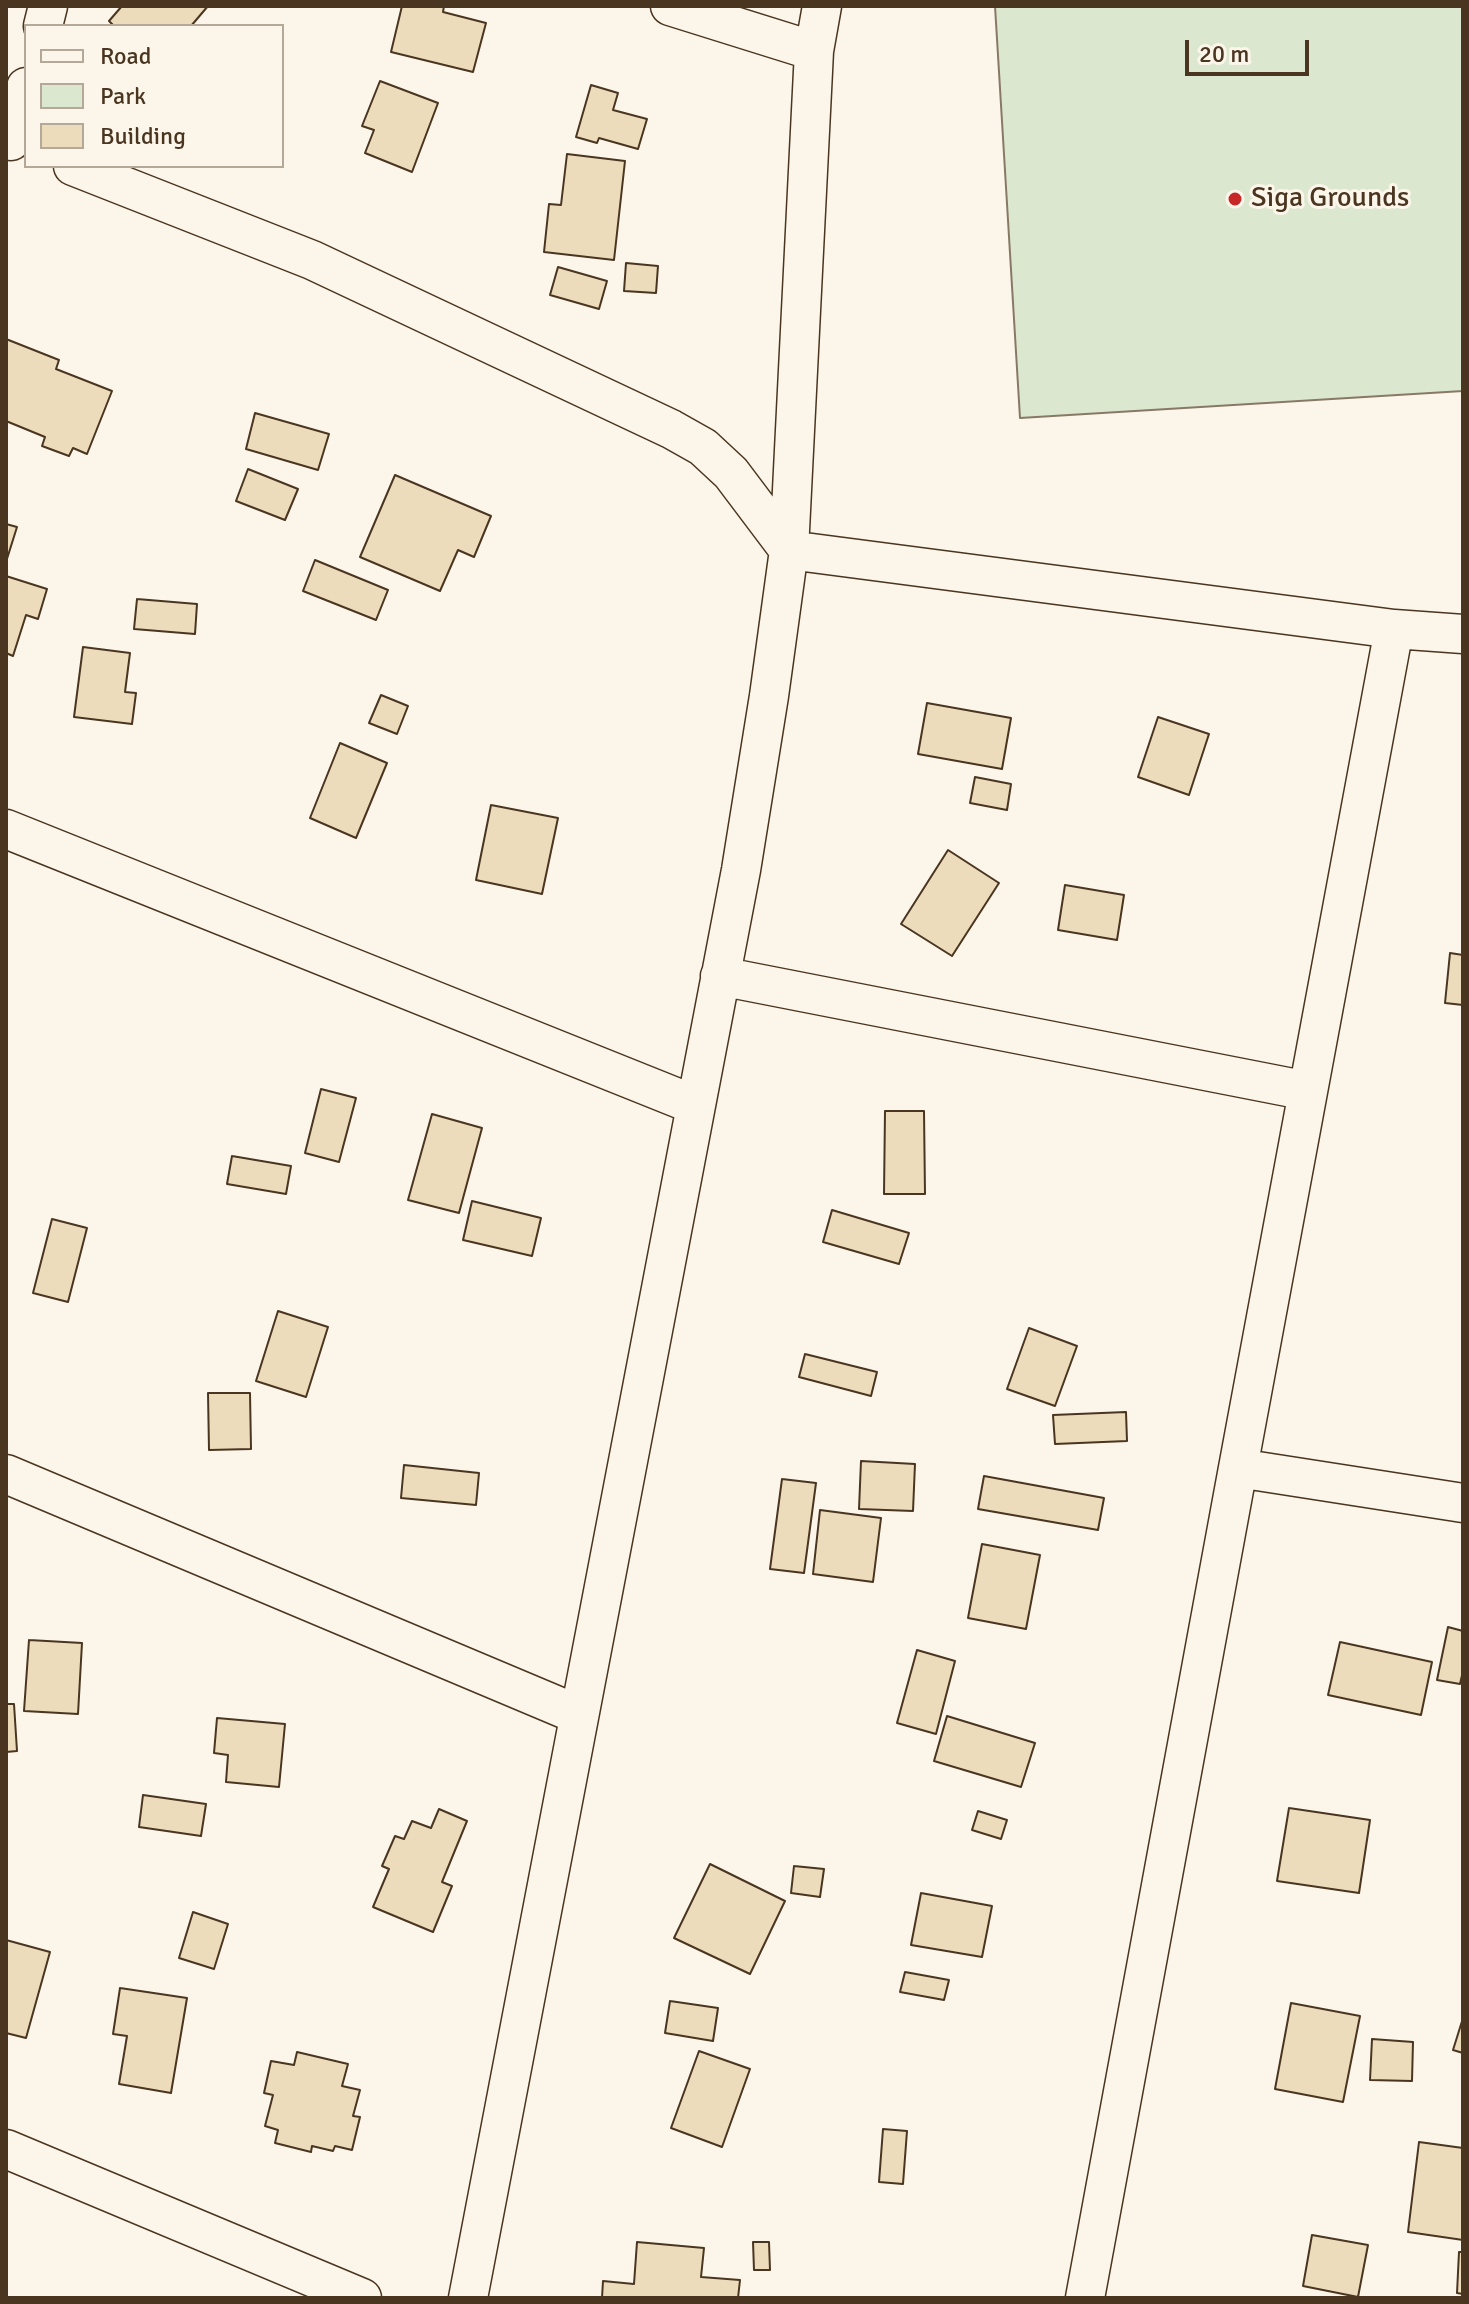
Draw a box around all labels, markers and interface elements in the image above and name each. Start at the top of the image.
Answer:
legend [24,24,284,168]
scale bar [1189,24,1313,74]
text: 20 m [1199,39,1249,69]
text: Road [100,41,151,71]
text: Park [100,81,146,111]
text: Building [100,121,186,151]
place label: Siga Grounds [1251,182,1409,216]
marker: Siga Grounds [1226,190,1244,208]

